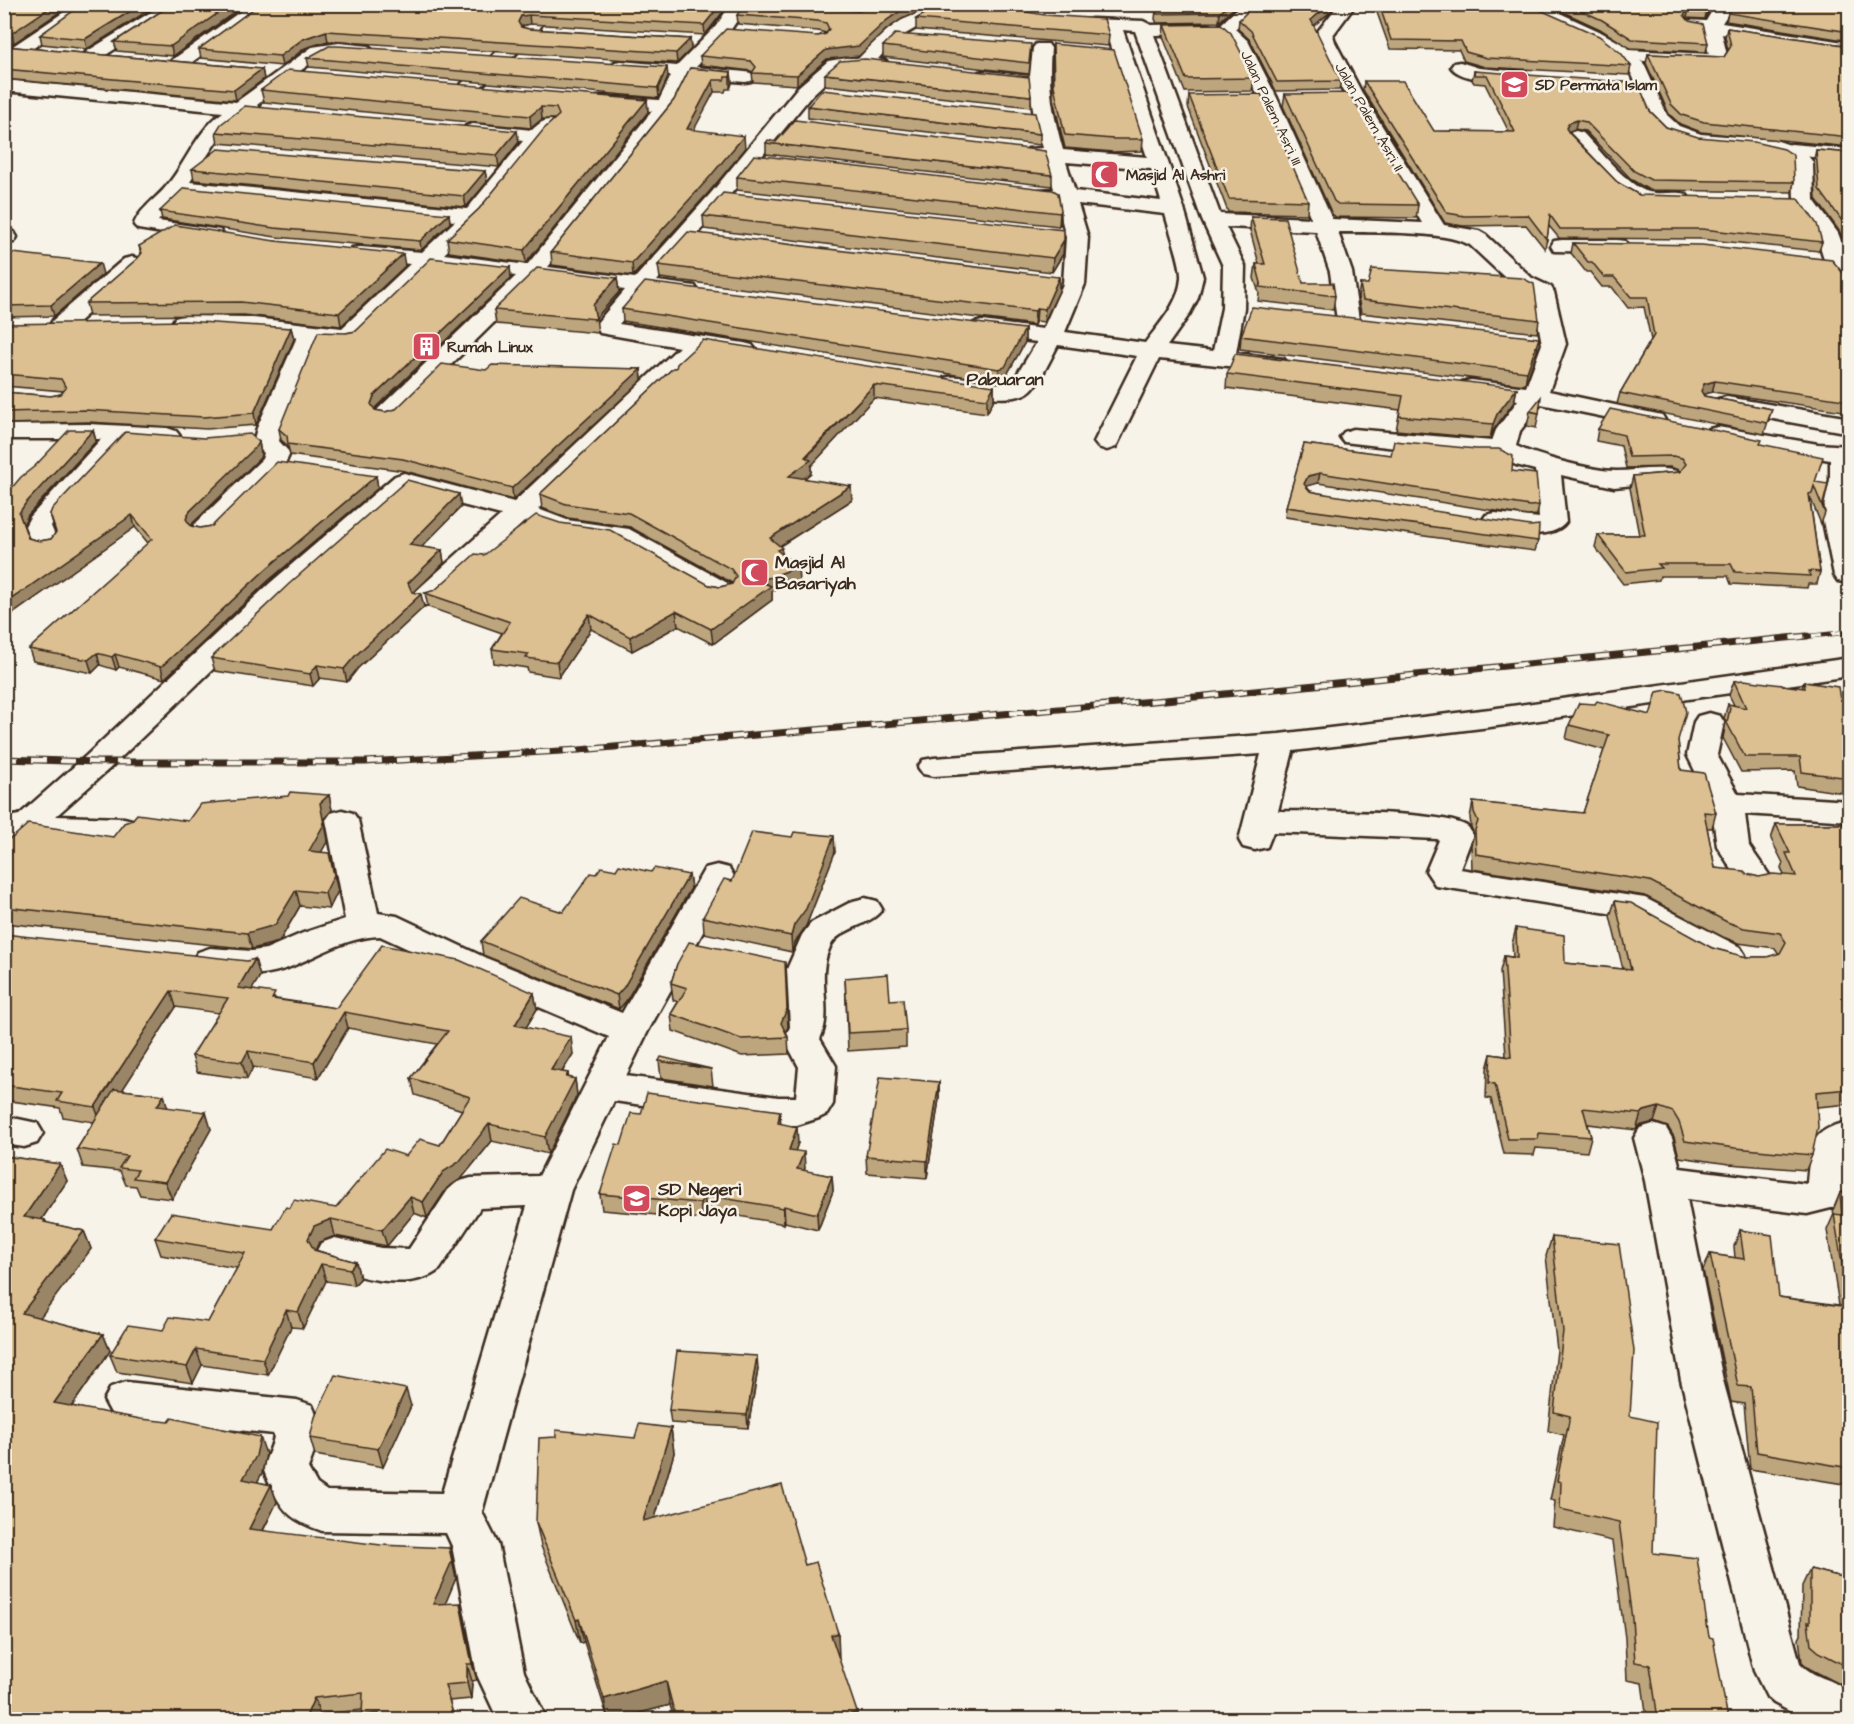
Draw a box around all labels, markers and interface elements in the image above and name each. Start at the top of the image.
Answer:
street label: Jalan Palem Asri III [1235,47,1307,169]
street label: Jalan Palem Asri II [1329,59,1409,175]
school or university icon: SD Permata Islam [1498,69,1530,101]
place label: SD Permata Islam [1534,75,1657,96]
mosque icon: Masjid Al Ashri [1089,159,1121,191]
place label: Masjid Al Ashri [1126,165,1226,186]
building icon: Rumah Linux [410,331,442,363]
place label: Rumah Linux [447,337,534,358]
district label: Pabuaran [966,367,1044,392]
place label: Masjid Al Basariyah [775,550,857,597]
mosque icon: Masjid Al Basariyah [738,556,770,588]
place label: SD Negeri Kopi Jaya [657,1177,741,1224]
school or university icon: SD Negeri Kopi Jaya [621,1183,653,1215]

